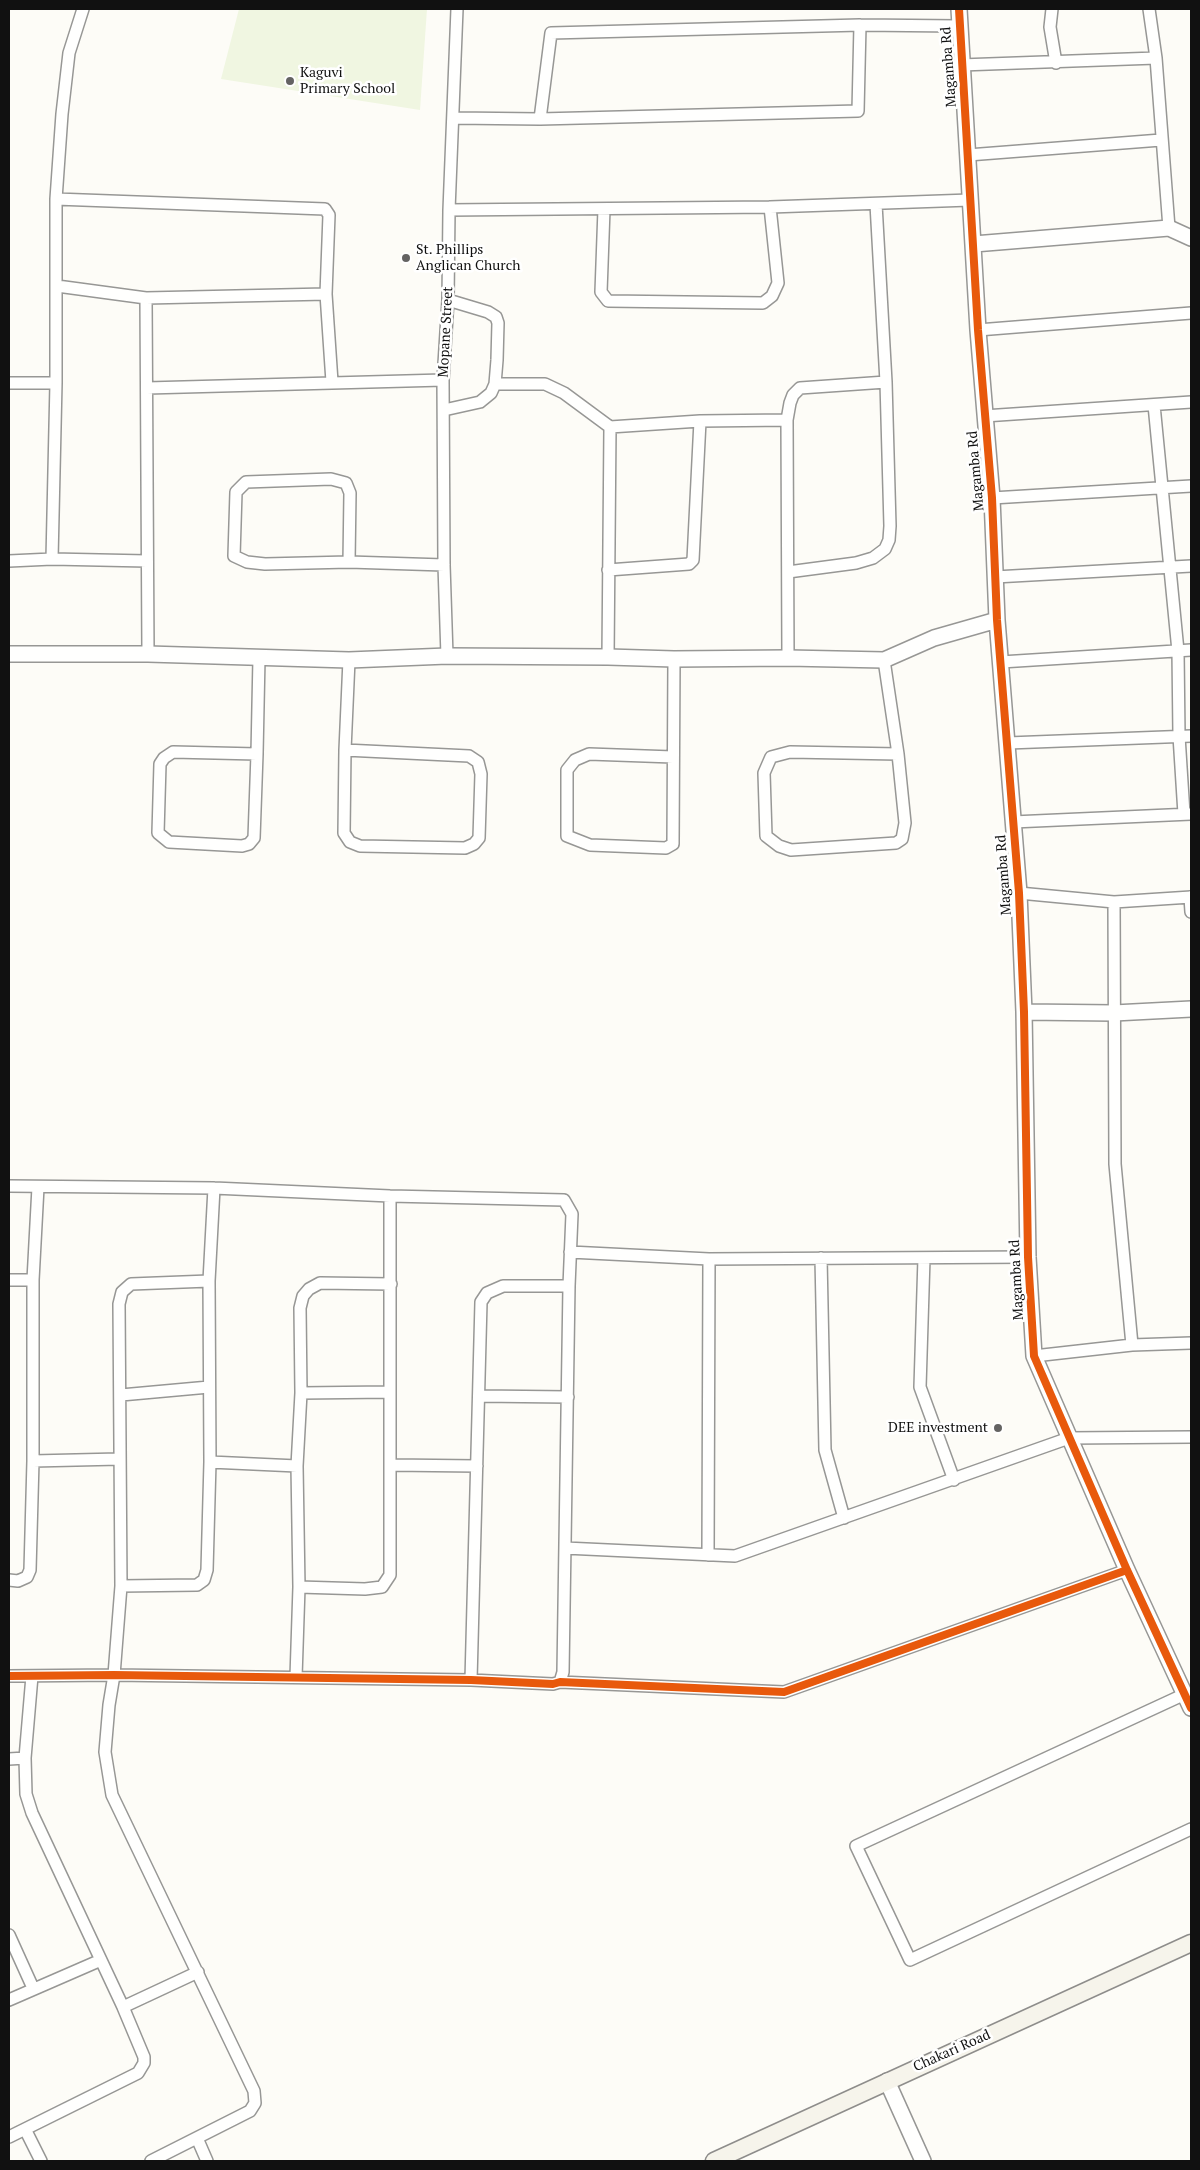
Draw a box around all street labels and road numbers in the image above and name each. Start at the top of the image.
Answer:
street label: Magamba Rd [938,26,960,108]
street label: Mopane Street [435,286,457,378]
street label: Magamba Rd [964,430,988,512]
street label: Magamba Rd [993,834,1015,916]
street label: Magamba Rd [1007,1239,1027,1321]
street label: Chakari Road [911,2026,993,2076]

